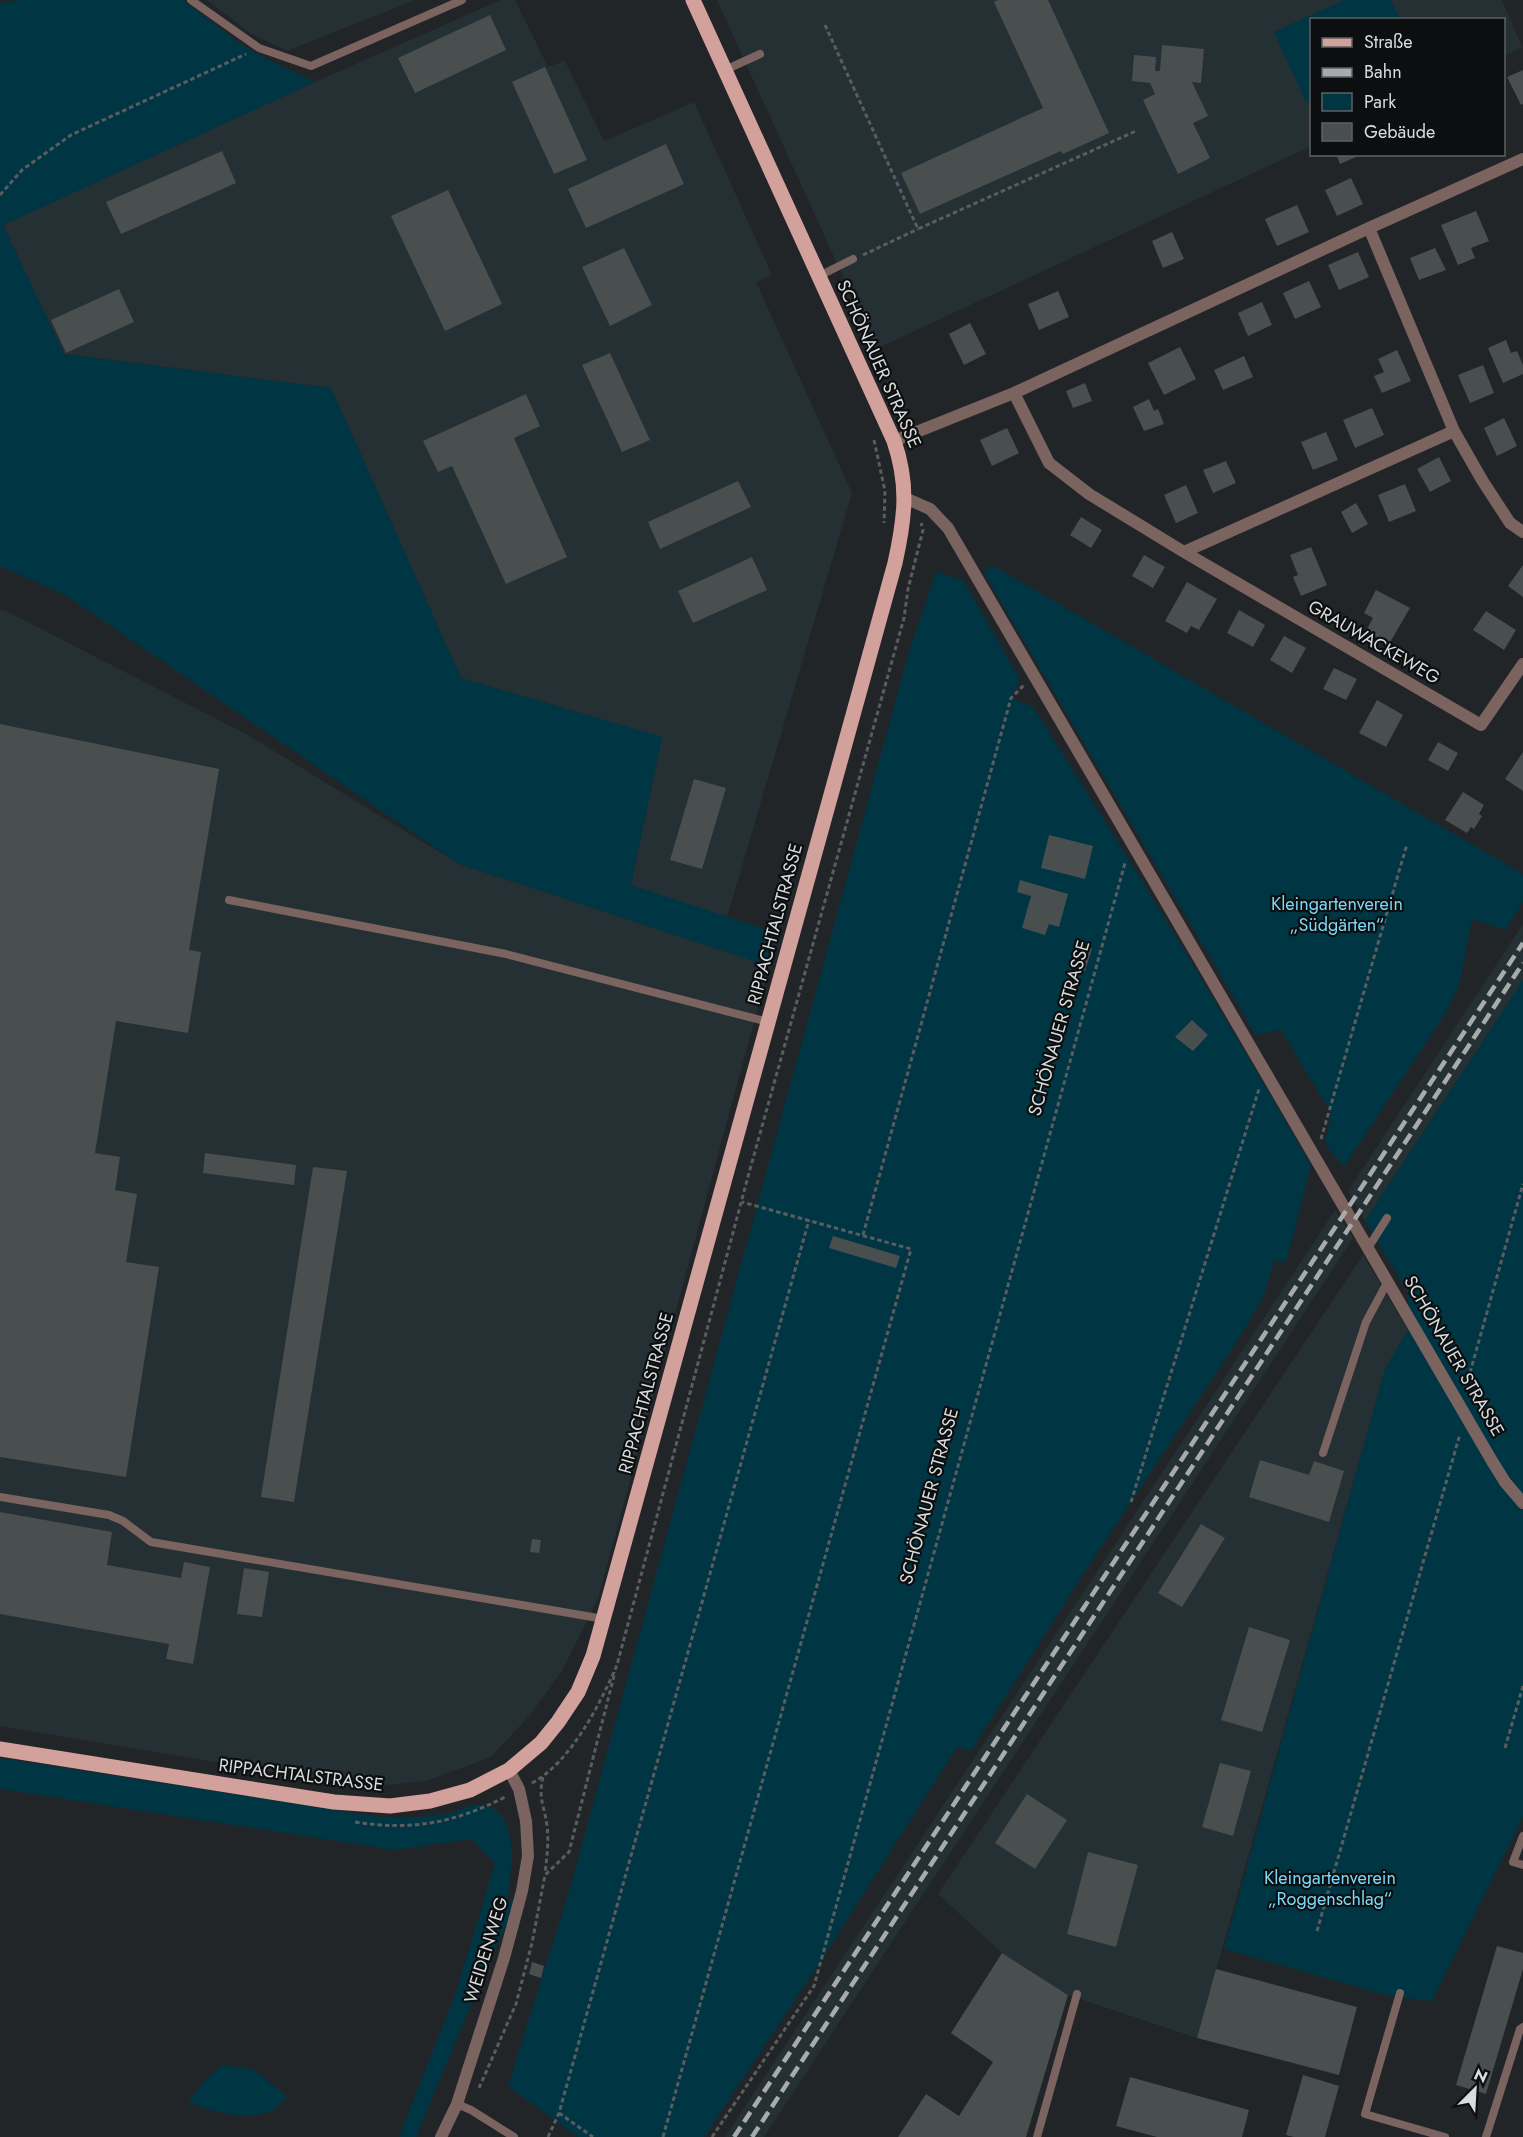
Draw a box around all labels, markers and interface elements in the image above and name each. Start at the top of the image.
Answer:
legend [1310,18,1505,156]
text: Straße [1364,29,1412,55]
text: Bahn [1364,59,1402,85]
text: Park [1364,89,1396,115]
text: Gebäude [1364,119,1435,145]
street label: SCHÖNAUER STRASSE [830,276,928,452]
street label: GRAUWACKEWEG [1303,594,1445,690]
street label: RIPPACHTALSTRASSE [741,841,809,1007]
park label: Kleingartenverein „Südgärten“ [1271,891,1403,938]
street label: SCHÖNAUER STRASSE [1021,937,1097,1119]
street label: SCHÖNAUER STRASSE [1397,1271,1511,1441]
street label: RIPPACHTALSTRASSE [612,1310,680,1476]
street label: SCHÖNAUER STRASSE [893,1405,965,1587]
street label: RIPPACHTALSTRASSE [217,1752,385,1798]
park label: Kleingartenverein „Roggenschlag“ [1264,1865,1396,1912]
street label: WEIDENWEG [458,1894,515,2006]
north arrow [1445,2059,1505,2119]
text: N [1470,2063,1491,2089]

